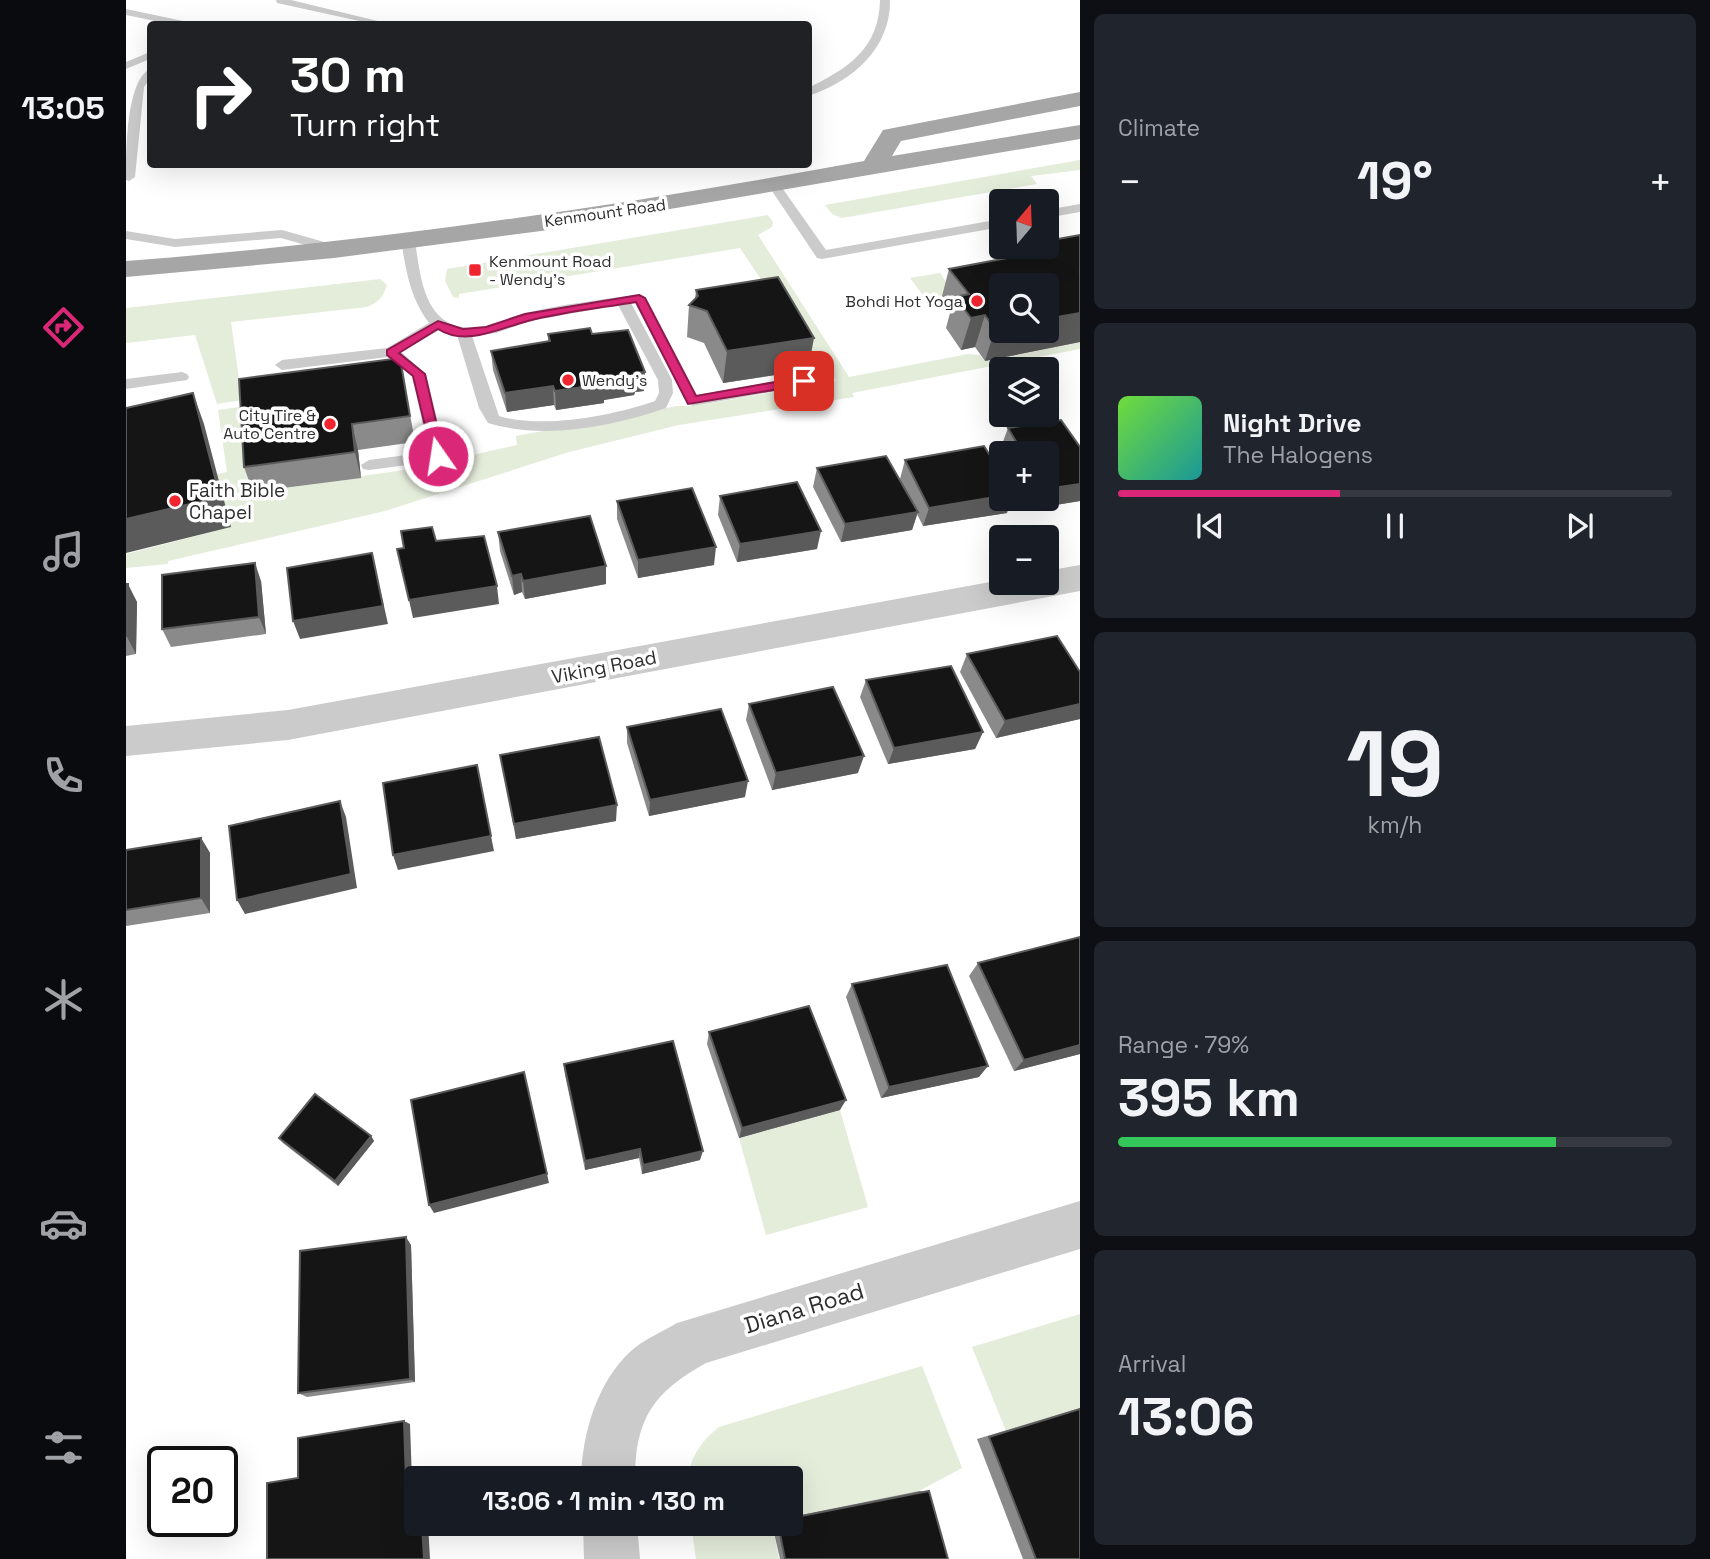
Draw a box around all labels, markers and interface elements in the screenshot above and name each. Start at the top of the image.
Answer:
text: 30 m [290,44,406,106]
icon: right [175,49,266,140]
text: 13:05 [21,88,105,128]
text: Turn right [290,105,440,145]
text: Climate [1118,113,1200,143]
text: 19° [1357,148,1433,214]
text: − [1118,158,1142,206]
text: + [1648,158,1672,206]
north arrow [989,189,1059,259]
map controls [989,189,1059,595]
street label: Kenmount Road [543,194,667,232]
place label: Kenmount Road - Wendy's [489,251,611,290]
marker: Kenmount Road - Wendy's [467,262,483,278]
button: search [989,273,1059,343]
place label: Bohdi Hot Yoga [845,291,963,312]
marker: Bohdi Hot Yoga [969,293,985,309]
icon: directions [39,303,88,352]
pin [774,351,834,411]
button: layers [989,357,1059,427]
icon: arrive [785,362,823,400]
place label: Wendy's [582,370,648,391]
marker: Wendy's [560,372,576,388]
place label: City Tire & Auto Centre [223,405,316,444]
text: Night Drive [1223,406,1361,440]
marker: City Tire & Auto Centre [322,416,338,432]
position arrow [401,419,475,493]
text: The Halogens [1223,440,1373,470]
button: + [989,441,1059,511]
place label: Faith Bible Chapel [189,478,285,525]
marker: Faith Bible Chapel [167,493,183,509]
icon: previous [1191,507,1229,545]
icon: pause [1376,507,1414,545]
icon: next [1561,507,1599,545]
button: − [989,525,1059,595]
icon: music [39,527,88,576]
street label: Viking Road [549,645,659,689]
text: 19 [1346,706,1444,823]
icon: phone [39,751,88,800]
text: km/h [1368,810,1422,840]
icon: climate [39,975,88,1024]
text: Range · 79% [1118,1030,1249,1060]
text: 395 km [1118,1065,1300,1131]
icon: car [39,1199,88,1248]
street label: Diana Road [740,1276,868,1340]
text: Arrival [1118,1349,1186,1379]
text: 13:06 [1118,1384,1254,1450]
icon: filters [39,1423,88,1472]
speed limit sign: 20 [147,1446,238,1537]
text: 13:06 · 1 min · 130 m [482,1484,725,1518]

